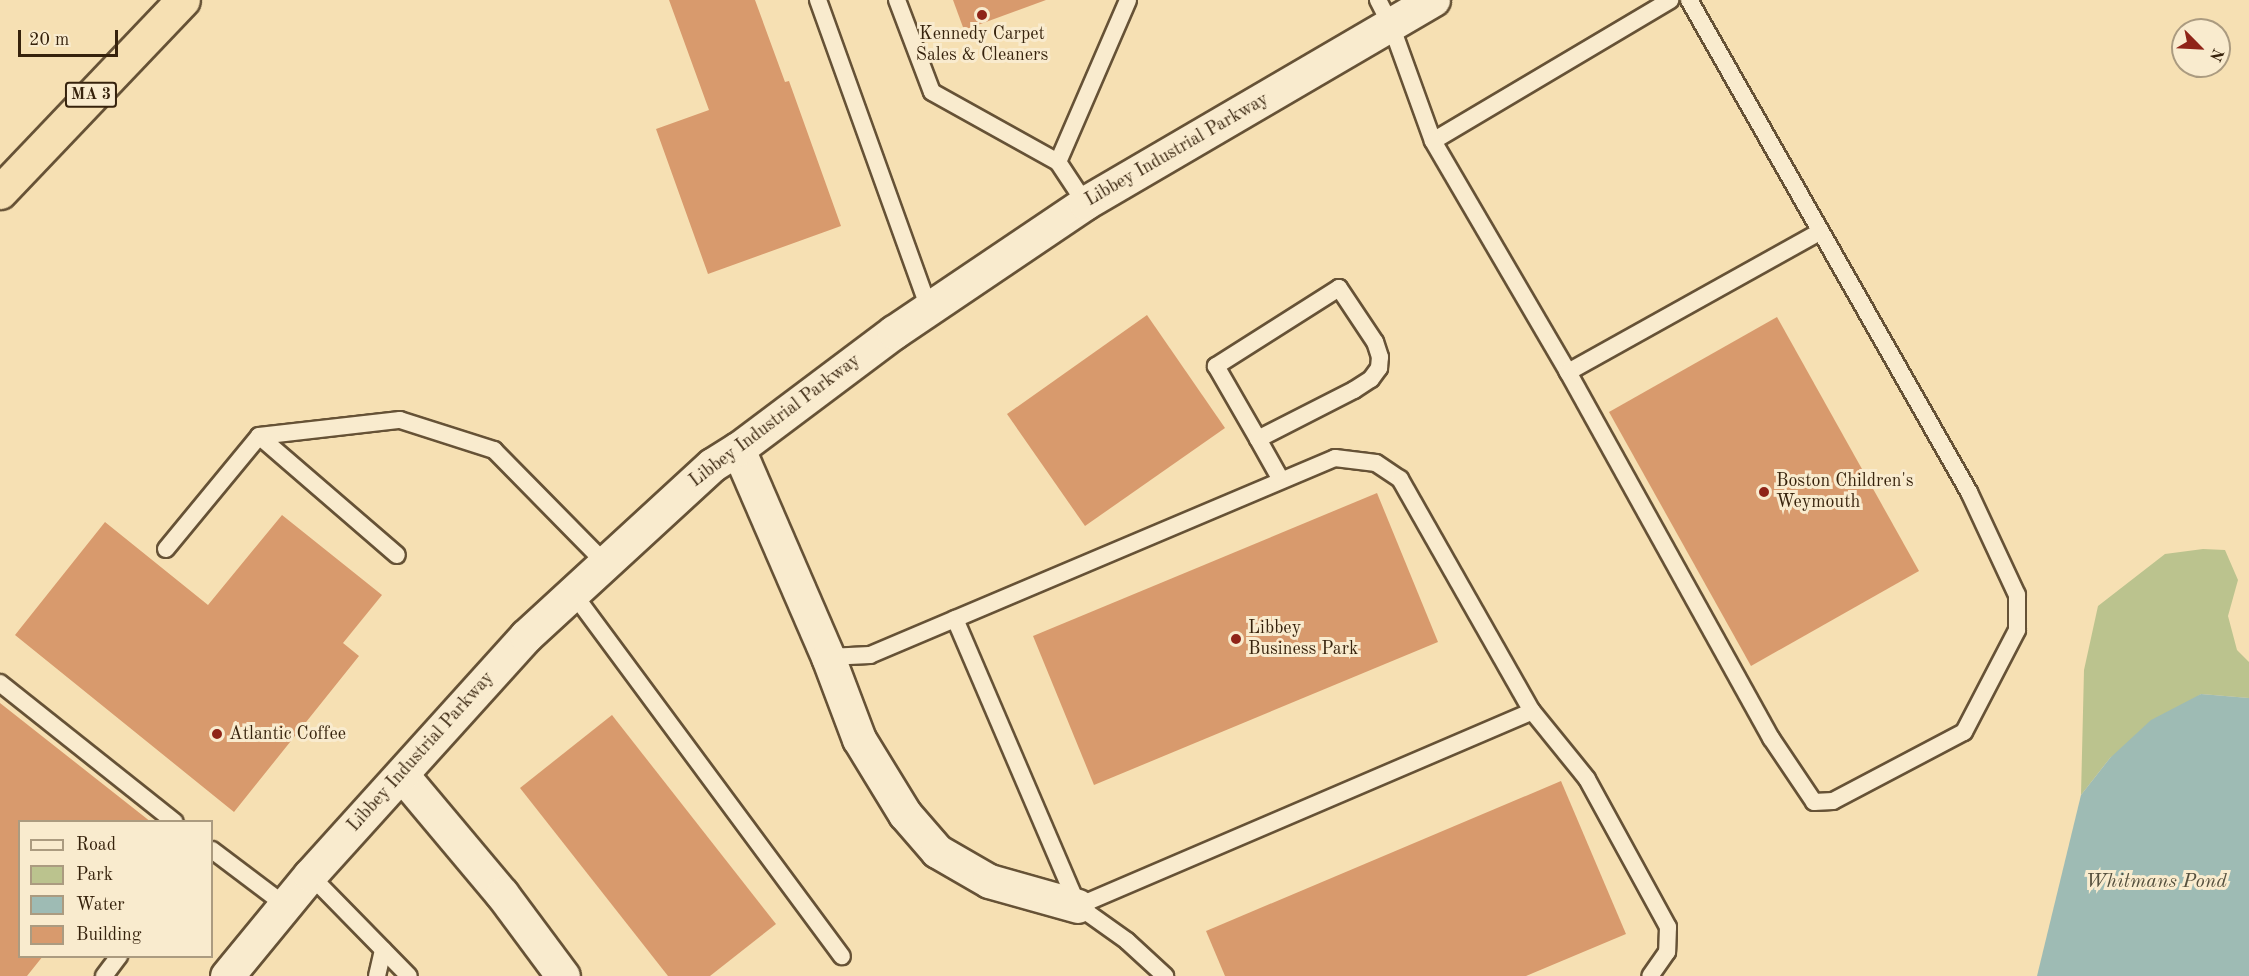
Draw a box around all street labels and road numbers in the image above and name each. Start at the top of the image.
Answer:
road number: MA 3 [64,82,118,108]
street label: Libbey Industrial Parkway [1082,89,1272,211]
street label: Libbey Industrial Parkway [686,350,864,492]
street label: Libbey Industrial Parkway [343,668,499,836]

